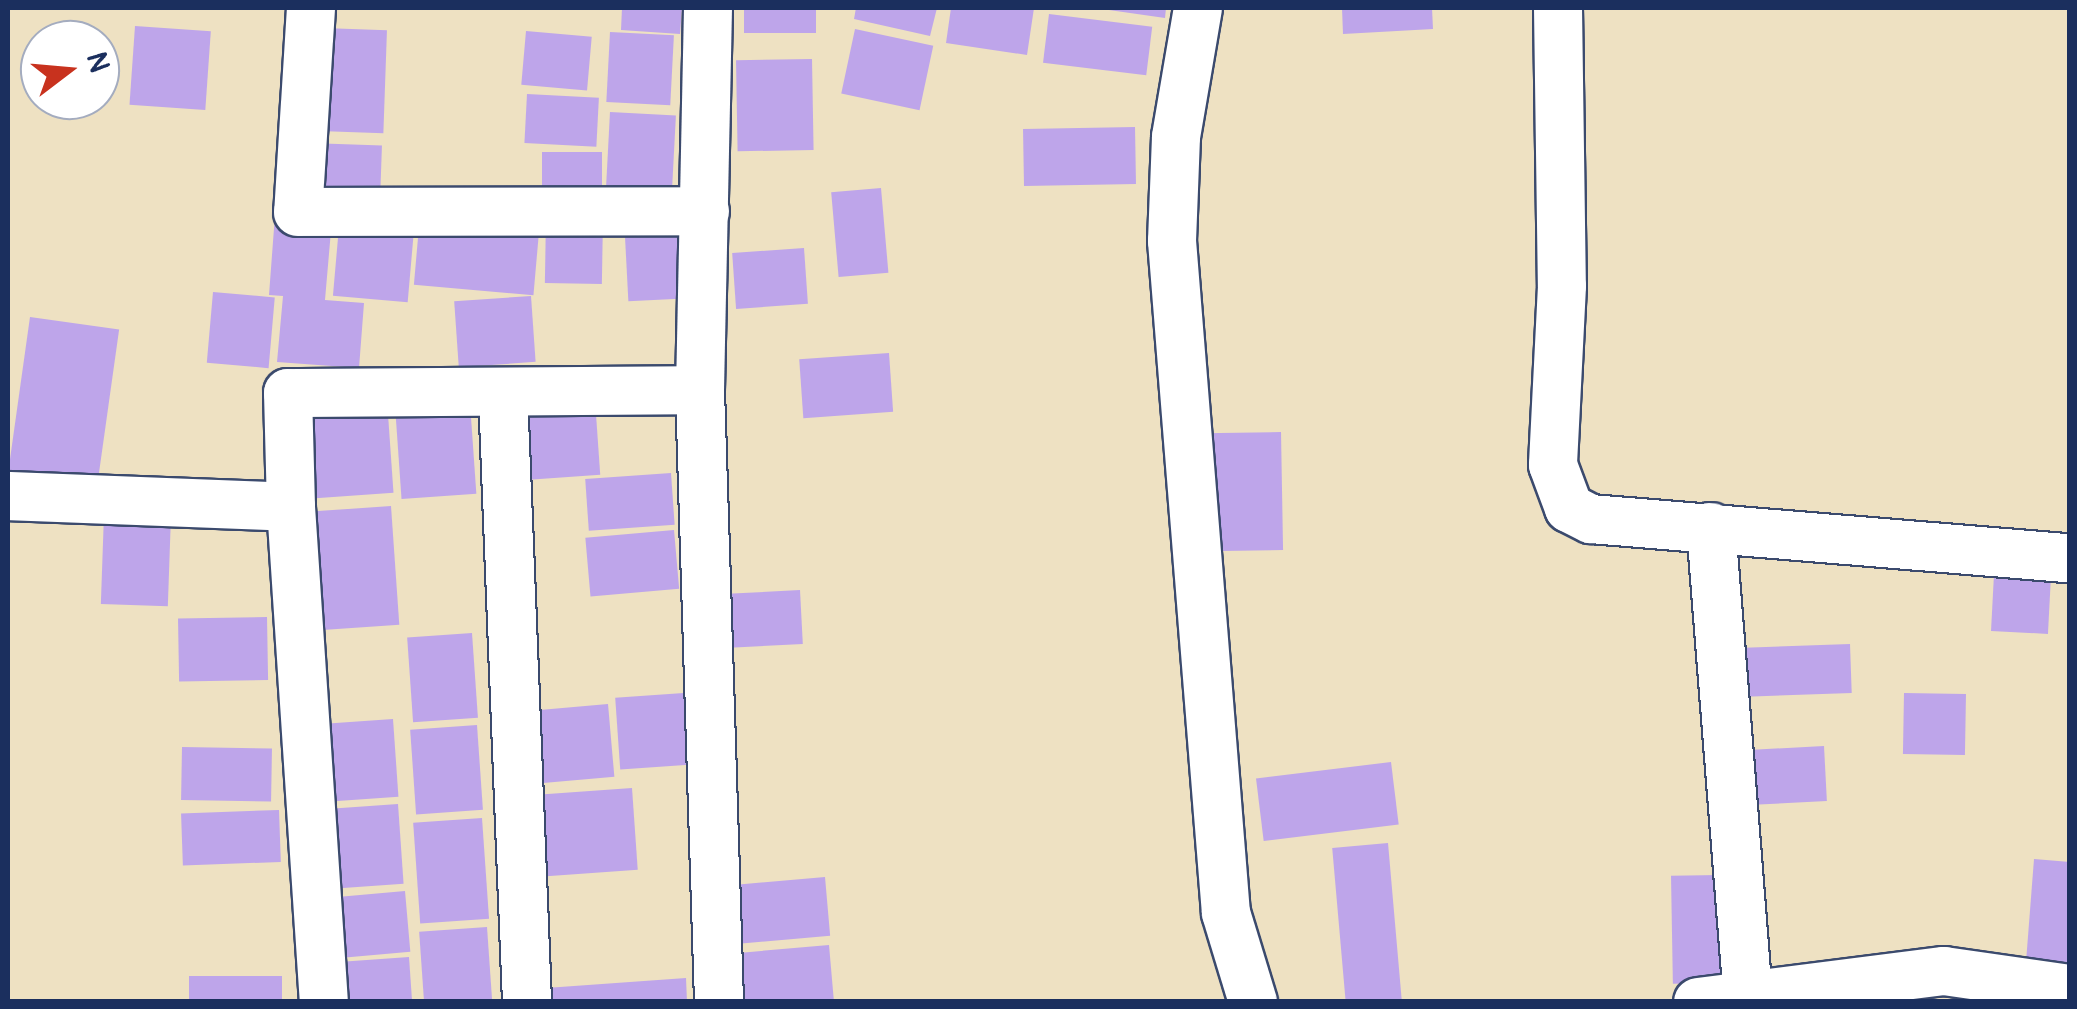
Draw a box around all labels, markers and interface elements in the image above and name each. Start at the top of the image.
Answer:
north arrow [20,20,120,120]
text: N [78,48,117,76]

